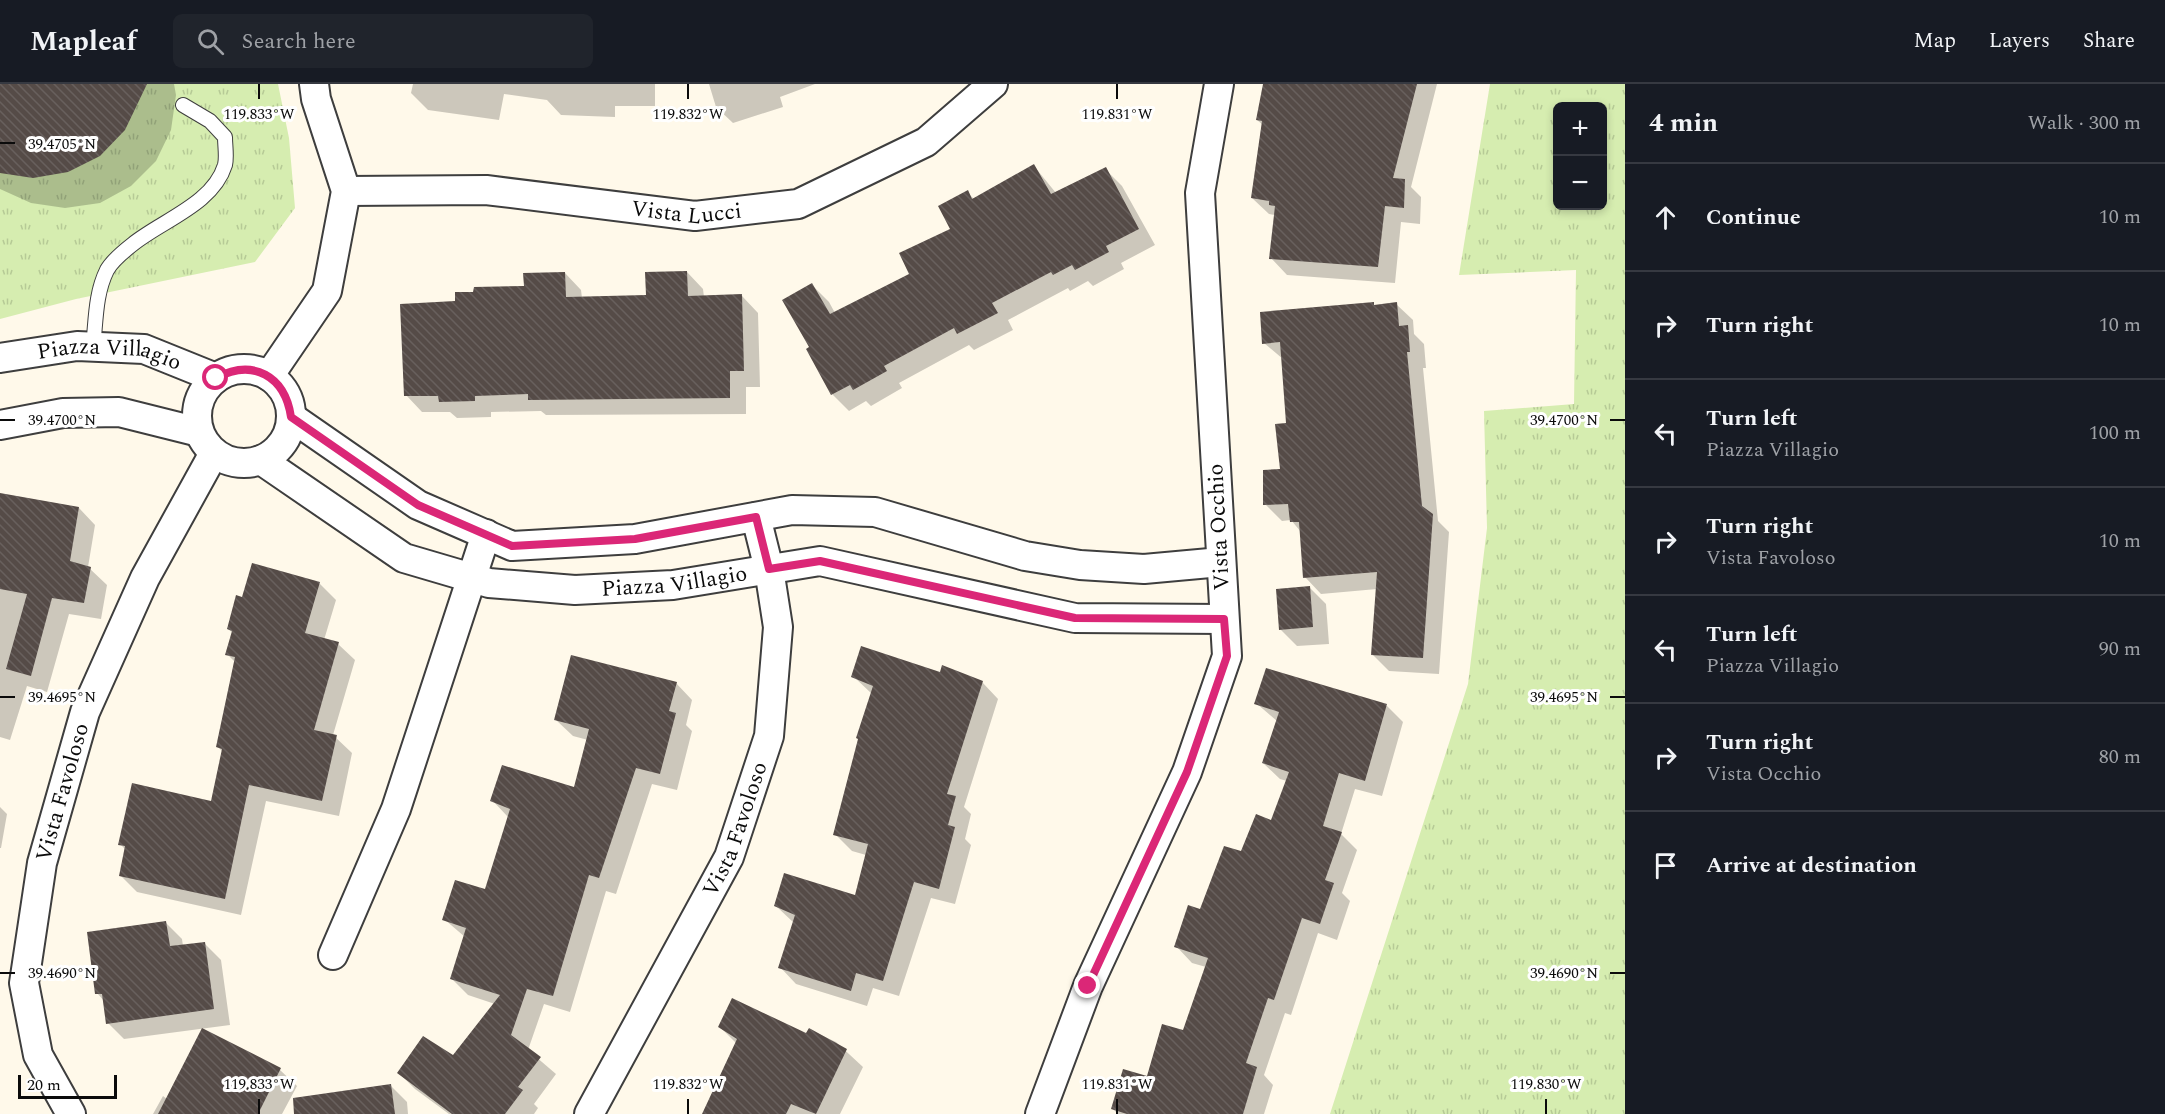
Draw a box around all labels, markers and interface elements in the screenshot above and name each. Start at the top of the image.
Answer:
search box [173,14,593,68]
text: Mapleaf [30,20,137,63]
icon: search [194,25,227,58]
text: Search here [242,25,356,58]
text: Map [1914,25,1956,57]
text: Layers [1989,25,2050,57]
text: Share [2083,25,2135,57]
map controls [1553,102,1607,210]
button: + [1553,102,1607,156]
text: 119.833°W [224,103,295,126]
text: 119.832°W [653,103,724,126]
text: 119.831°W [1082,103,1153,126]
text: 4 min [1649,103,1718,143]
text: Walk · 300 m [2028,108,2141,138]
text: 39.4705°N [28,133,96,156]
button: − [1553,156,1607,210]
street label: Vista Lucci [629,192,743,233]
icon: ahead [1649,201,1682,234]
text: Continue [1706,201,1801,234]
text: 10 m [2099,202,2141,232]
icon: right [1649,309,1682,342]
text: Turn right [1706,309,1813,342]
text: 10 m [2099,310,2141,340]
street label: Piazza Villagio [35,329,187,379]
route start [202,364,228,390]
text: Turn left [1706,402,1798,435]
text: 39.4700°N [28,409,96,432]
text: 39.4700°N [1530,409,1598,432]
icon: left [1649,417,1682,450]
text: 100 m [2089,418,2141,448]
text: Piazza Villagio [1706,435,1839,465]
street label: Vista Occhio [1199,463,1239,591]
text: Turn right [1706,510,1813,543]
icon: right [1649,525,1682,558]
text: 10 m [2099,526,2141,556]
text: Vista Favoloso [1706,543,1836,573]
street label: Piazza Villagio [601,557,750,605]
text: Turn left [1706,618,1798,651]
icon: left [1649,633,1682,666]
text: 90 m [2099,634,2141,664]
text: Piazza Villagio [1706,651,1839,681]
text: 39.4695°N [28,686,96,709]
text: 39.4695°N [1530,686,1598,709]
street label: Vista Favoloso [27,719,98,865]
text: Turn right [1706,726,1813,759]
icon: right [1649,741,1682,774]
text: 80 m [2099,742,2141,772]
street label: Vista Favoloso [694,757,776,903]
text: Vista Occhio [1706,759,1821,789]
icon: arrive [1649,849,1682,882]
text: Arrive at destination [1706,849,1917,882]
text: 39.4690°N [28,962,96,985]
text: 39.4690°N [1530,962,1598,985]
route end [1074,972,1100,998]
scale bar [18,1072,117,1100]
text: 20 m [27,1073,61,1097]
text: 119.833°W [224,1073,295,1096]
text: 119.832°W [653,1073,724,1096]
text: 119.831°W [1082,1073,1153,1096]
text: 119.830°W [1511,1073,1582,1096]

